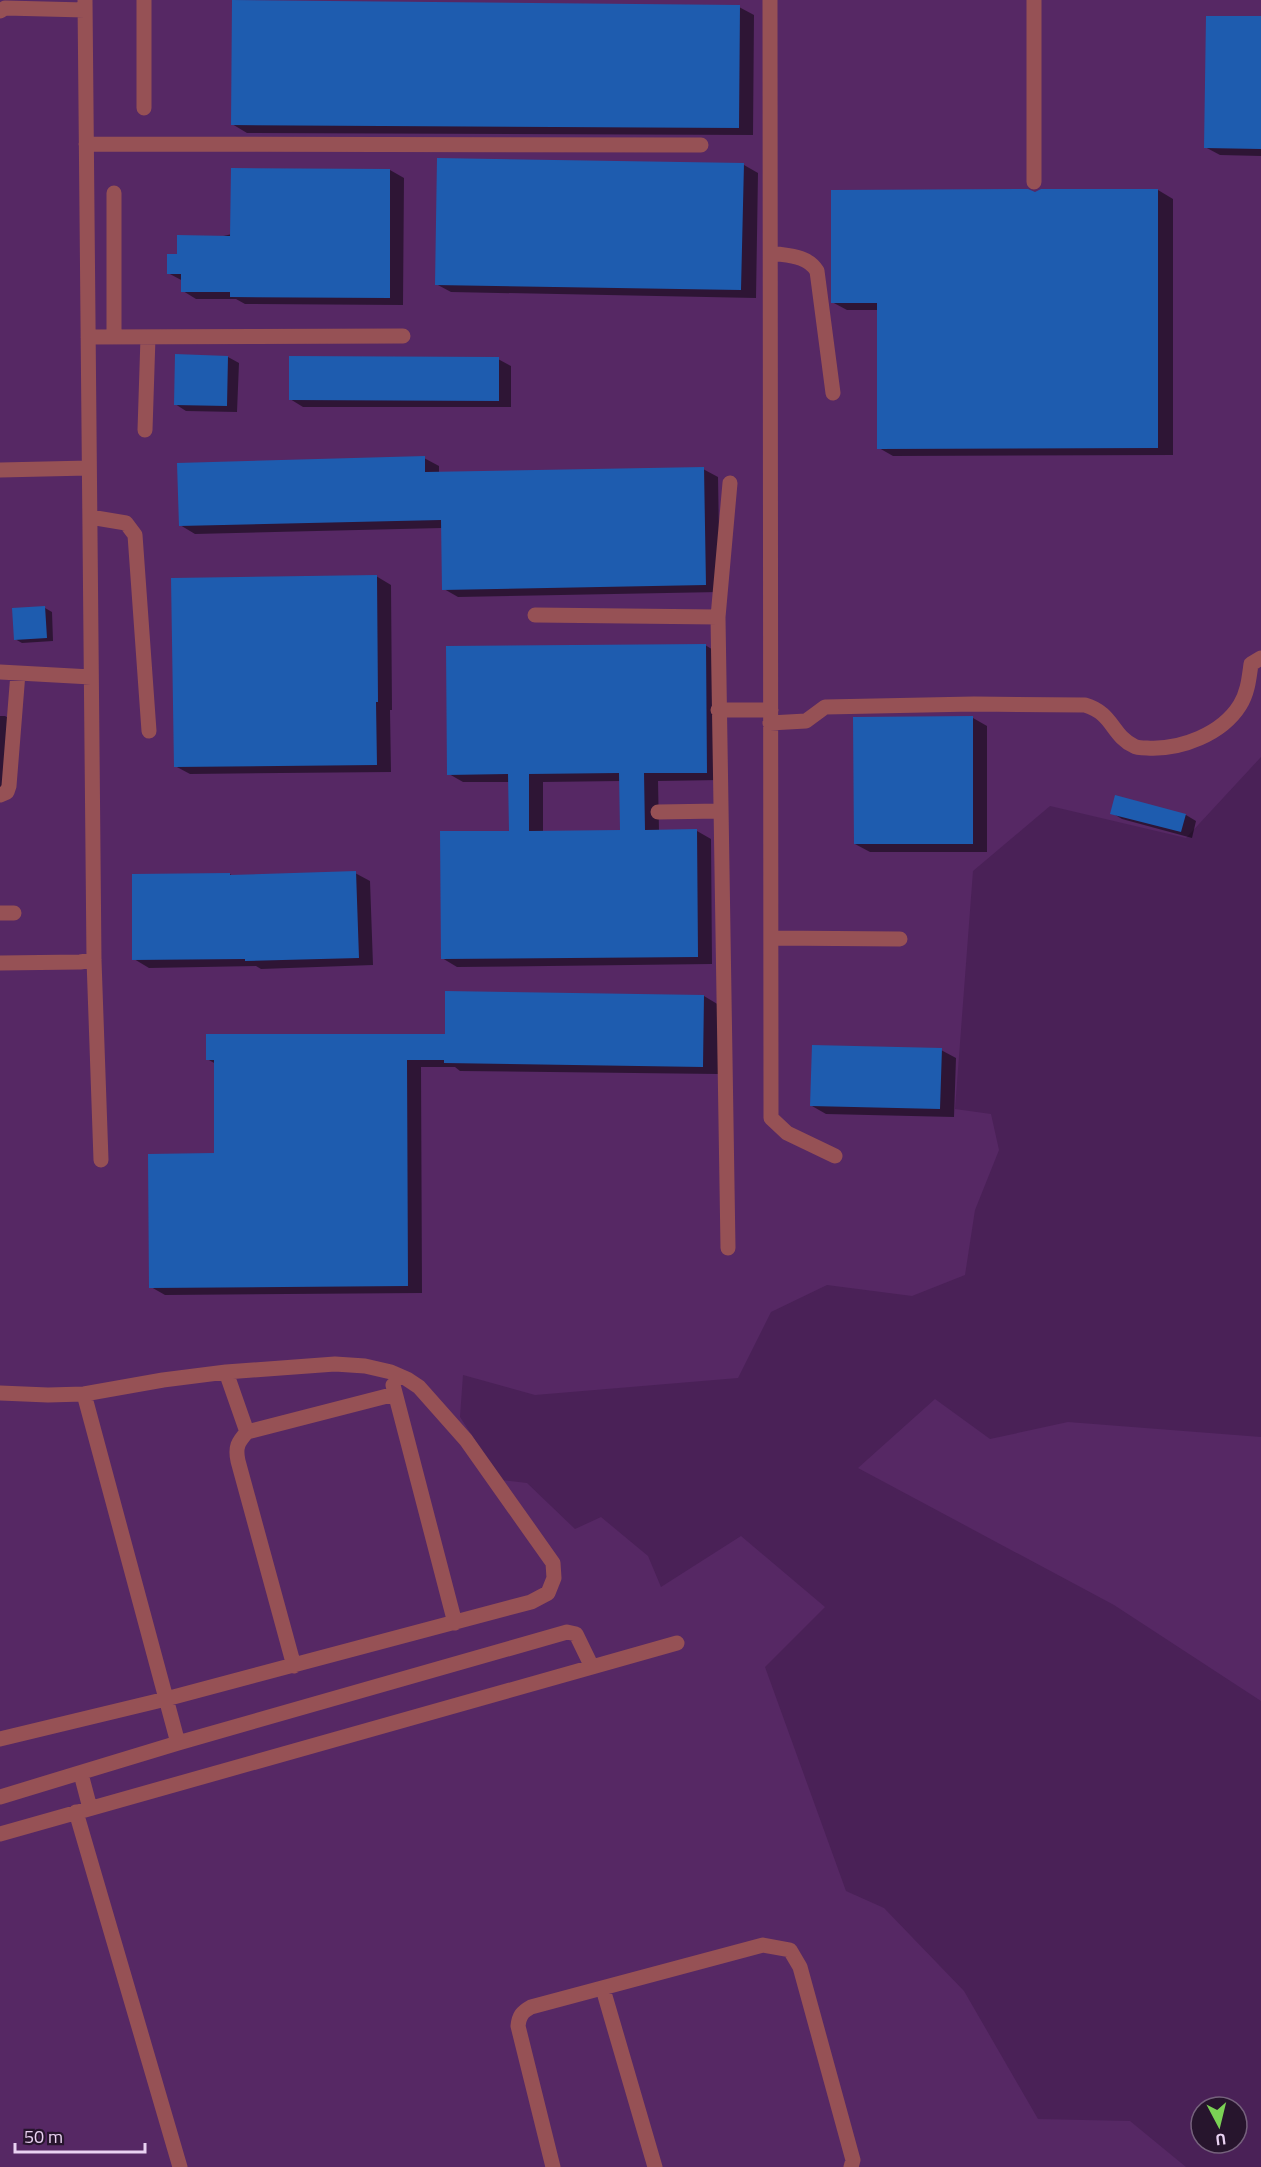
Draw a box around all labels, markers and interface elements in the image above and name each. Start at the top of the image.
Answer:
north arrow [1189,2095,1249,2155]
scale bar [15,2116,146,2154]
text: 50 m [24,2123,63,2150]
text: U [1214,2127,1227,2152]

